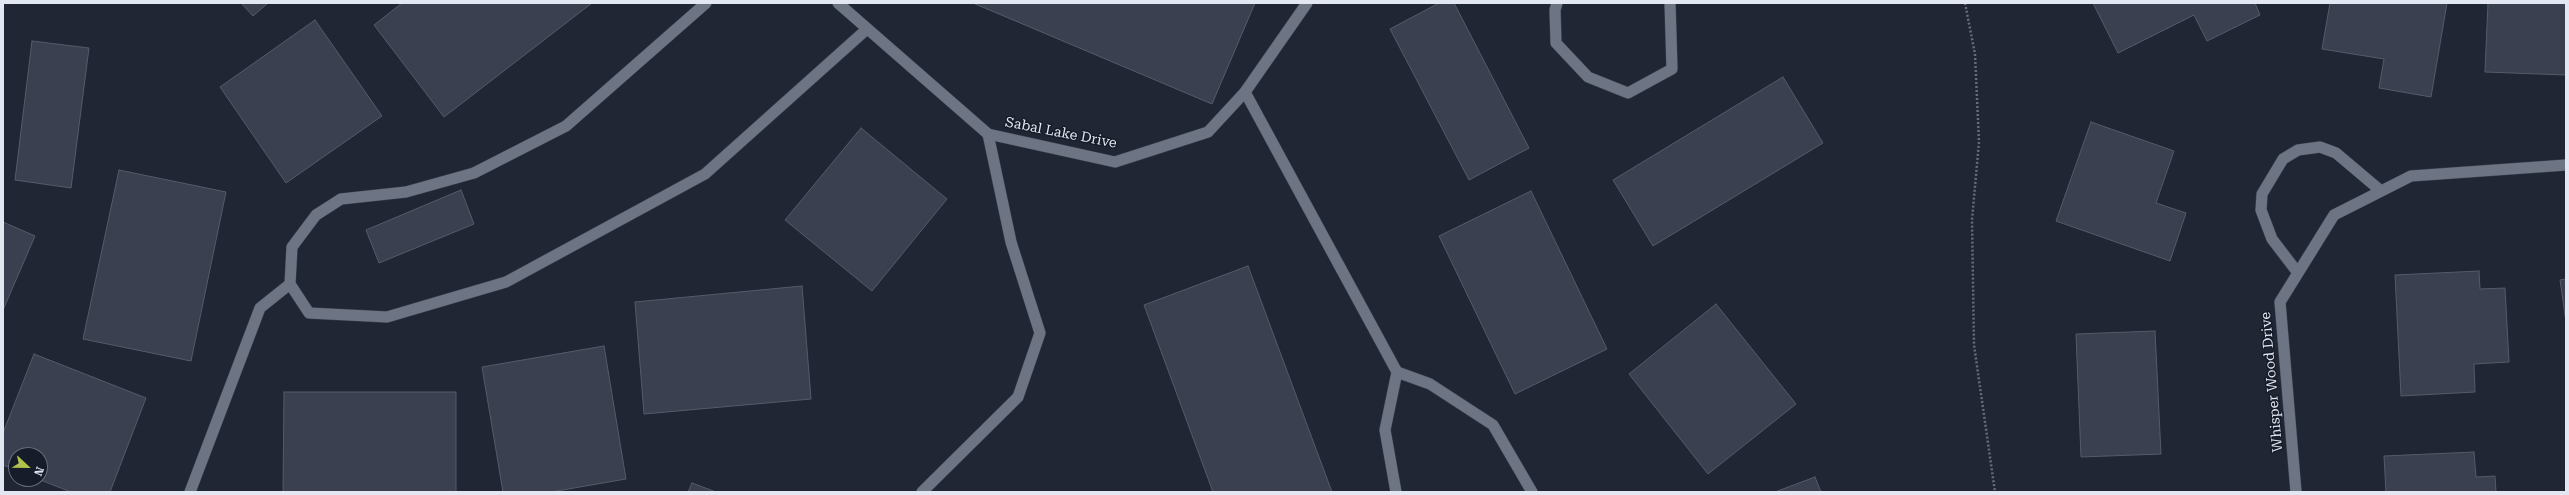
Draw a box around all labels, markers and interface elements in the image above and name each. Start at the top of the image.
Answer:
street label: Sabal Lake Drive [1004,114,1118,152]
street label: Whisper Wood Drive [2258,311,2286,453]
north arrow [8,447,48,487]
text: N [31,465,46,478]

